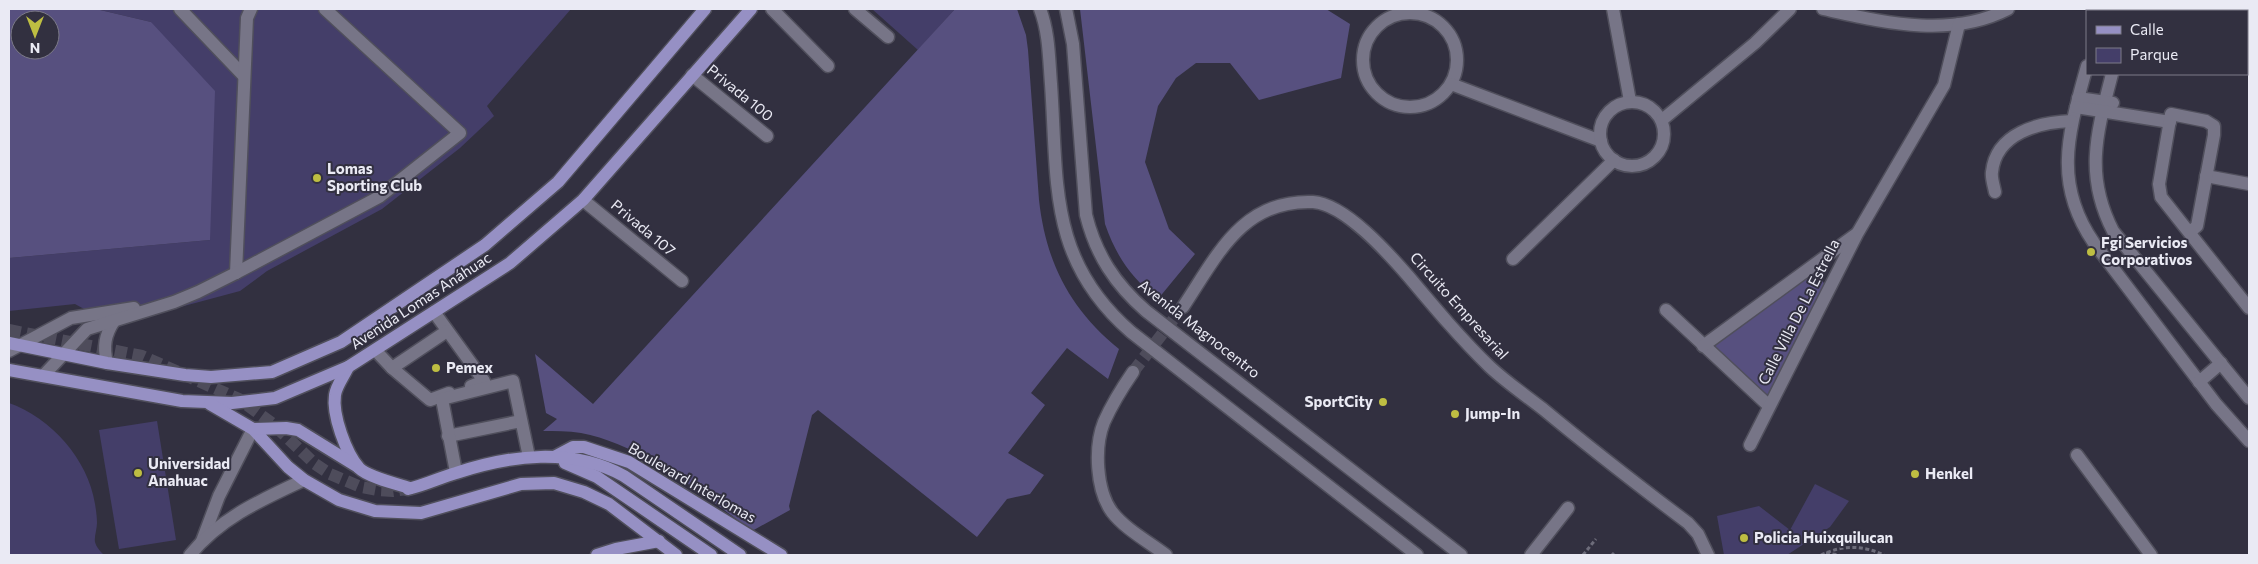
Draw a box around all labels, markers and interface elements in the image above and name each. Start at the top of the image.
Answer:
north arrow [10,10,60,60]
legend [2086,10,2248,75]
text: Calle [2130,20,2164,38]
text: N [30,40,40,57]
text: Parque [2130,45,2178,63]
street label: Privada 100 [704,60,777,124]
place label: Lomas Sporting Club [327,159,422,194]
marker: Lomas Sporting Club [311,172,323,184]
street label: Privada 107 [608,195,679,259]
place label: Fgi Servicios Corporativos [2101,233,2192,268]
street label: Calle Villa De La Estrella [1754,236,1843,387]
marker: Fgi Servicios Corporativos [2085,246,2097,258]
street label: Avenida Lomas Anáhuac [347,248,494,352]
street label: Circuito Empresarial [1407,248,1513,363]
street label: Avenida Magnocentro [1135,275,1264,381]
place label: Pemex [446,358,493,376]
marker: Pemex [430,362,442,374]
place label: SportCity [1305,392,1374,410]
marker: SportCity [1377,396,1389,408]
place label: Jump-In [1465,404,1520,422]
marker: Jump-In [1449,408,1461,420]
street label: Boulevard Interlomas [625,438,760,526]
place label: Universidad Anahuac [148,454,230,489]
place label: Henkel [1925,464,1973,482]
marker: Universidad Anahuac [132,467,144,479]
marker: Henkel [1909,468,1921,480]
place label: Policia Huixquilucan [1754,528,1893,546]
marker: Policia Huixquilucan [1738,532,1750,544]

